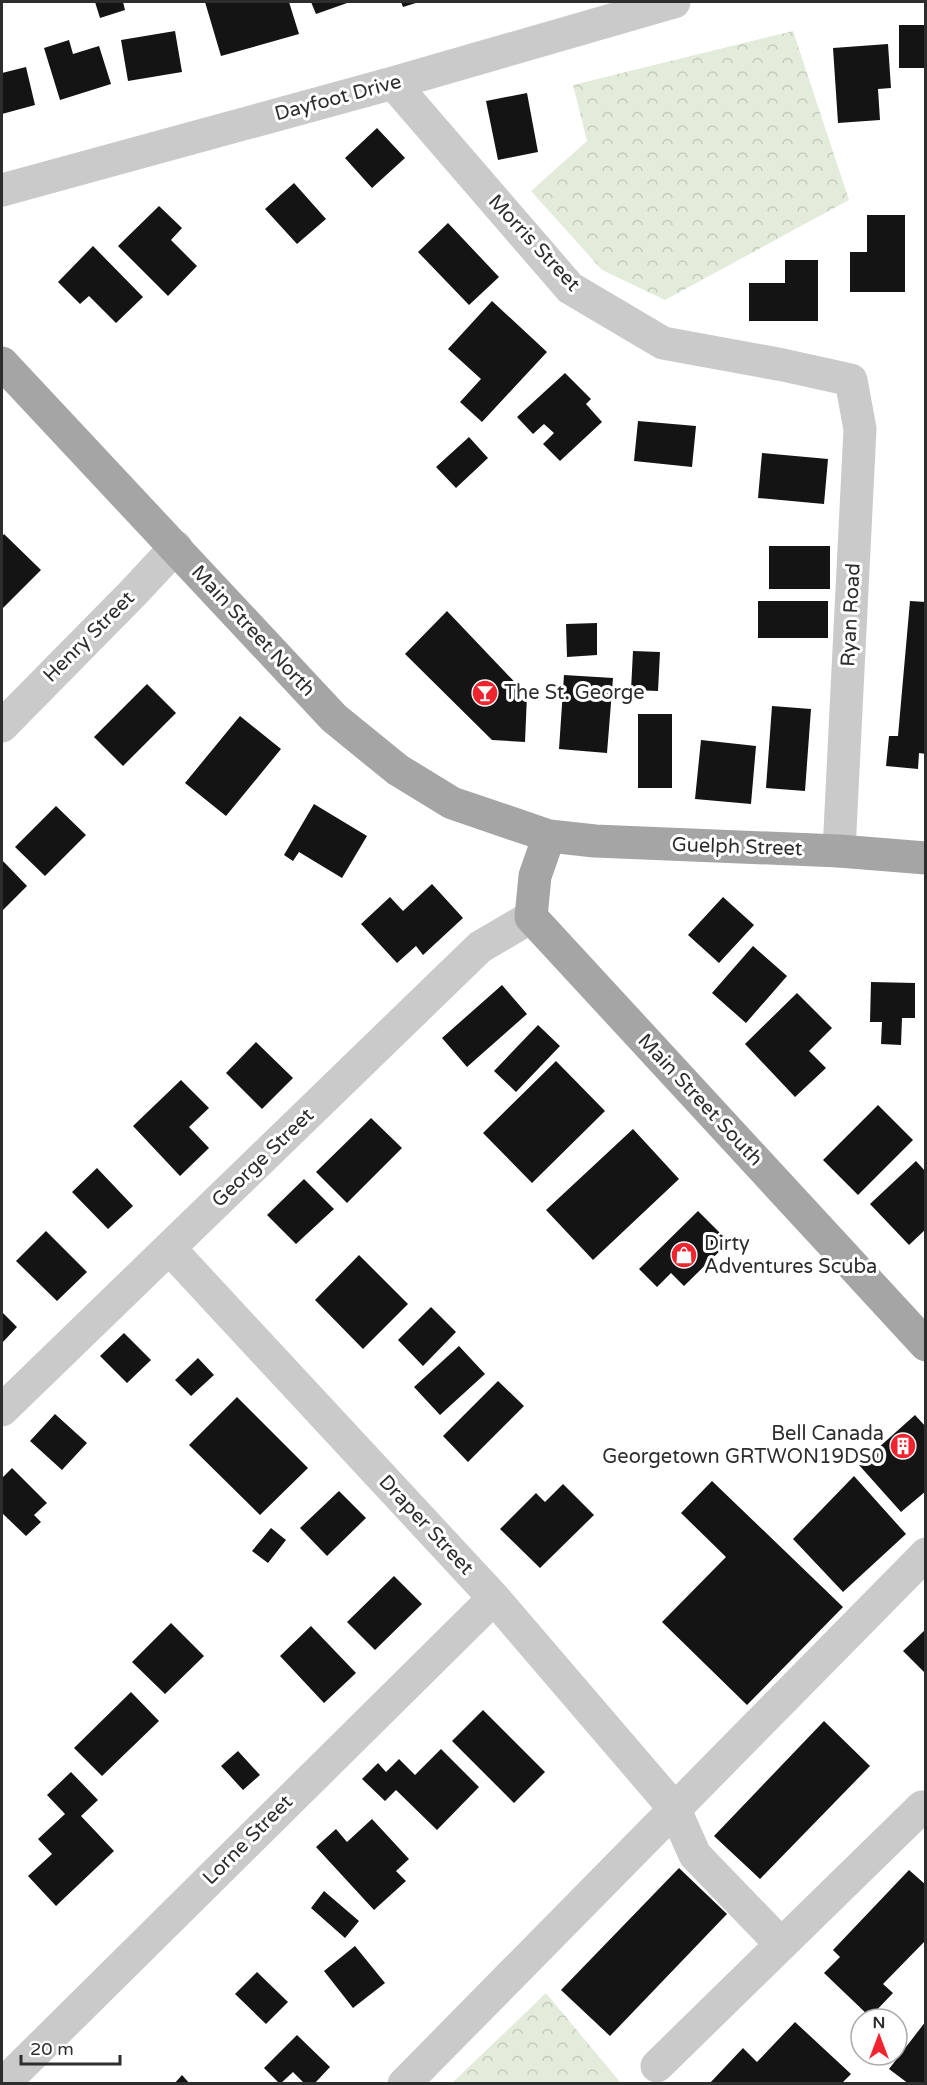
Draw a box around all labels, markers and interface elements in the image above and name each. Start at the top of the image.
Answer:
street label: Dayfoot Drive [272,70,404,126]
street label: Morris Street [483,190,585,297]
street label: Main Street North [186,560,320,702]
street label: Ryan Road [836,563,866,667]
street label: Henry Street [38,586,140,688]
bar icon: The St. George [470,678,500,708]
place label: The St. George [504,681,645,705]
street label: Guelph Street [671,833,803,861]
street label: Main Street South [633,1029,767,1171]
street label: George Street [207,1103,319,1213]
place label: Dirty Adventures Scuba [704,1232,877,1279]
shop icon: Dirty Adventures Scuba [669,1240,699,1270]
place label: Bell Canada Georgetown GRTWON19DS0 [602,1422,884,1469]
building icon: Bell Canada Georgetown GRTWON19DS0 [888,1431,918,1461]
street label: Draper Street [374,1470,479,1580]
street label: Lorne Street [198,1790,298,1890]
north arrow [849,2007,909,2067]
text: N [873,2013,885,2033]
scale bar [21,2028,120,2066]
text: 20 m [30,2038,74,2060]

